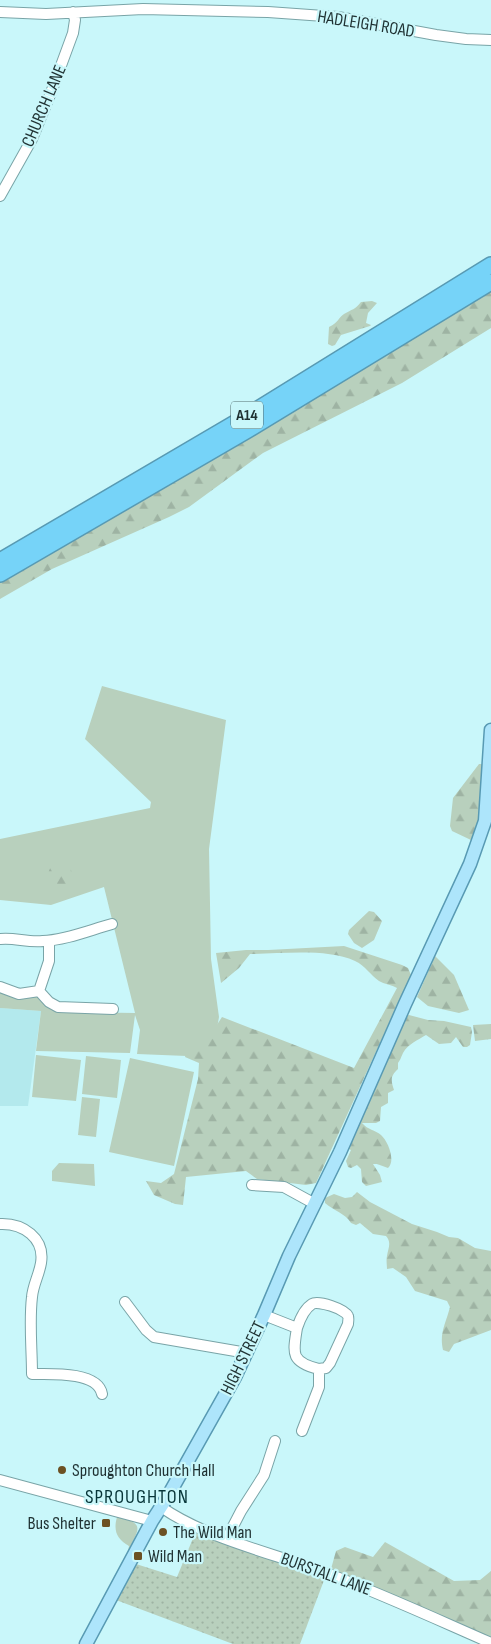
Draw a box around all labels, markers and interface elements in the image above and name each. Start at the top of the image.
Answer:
street label: HADLEIGH ROAD [316,6,416,42]
street label: CHURCH LANE [17,62,71,150]
road number: A14 [231,402,263,428]
street label: HIGH STREET [216,1318,270,1398]
place label: Sproughton Church Hall [72,1460,215,1481]
marker: Sproughton Church Hall [56,1464,68,1476]
district label: SPROUGHTON [85,1485,189,1509]
place label: Bus Shelter [27,1513,96,1534]
marker: Bus Shelter [100,1517,112,1529]
place label: The Wild Man [173,1522,252,1543]
marker: The Wild Man [157,1526,169,1538]
place label: Wild Man [148,1546,202,1567]
street label: BURSTALL LANE [278,1548,374,1600]
marker: Wild Man [132,1550,144,1562]

